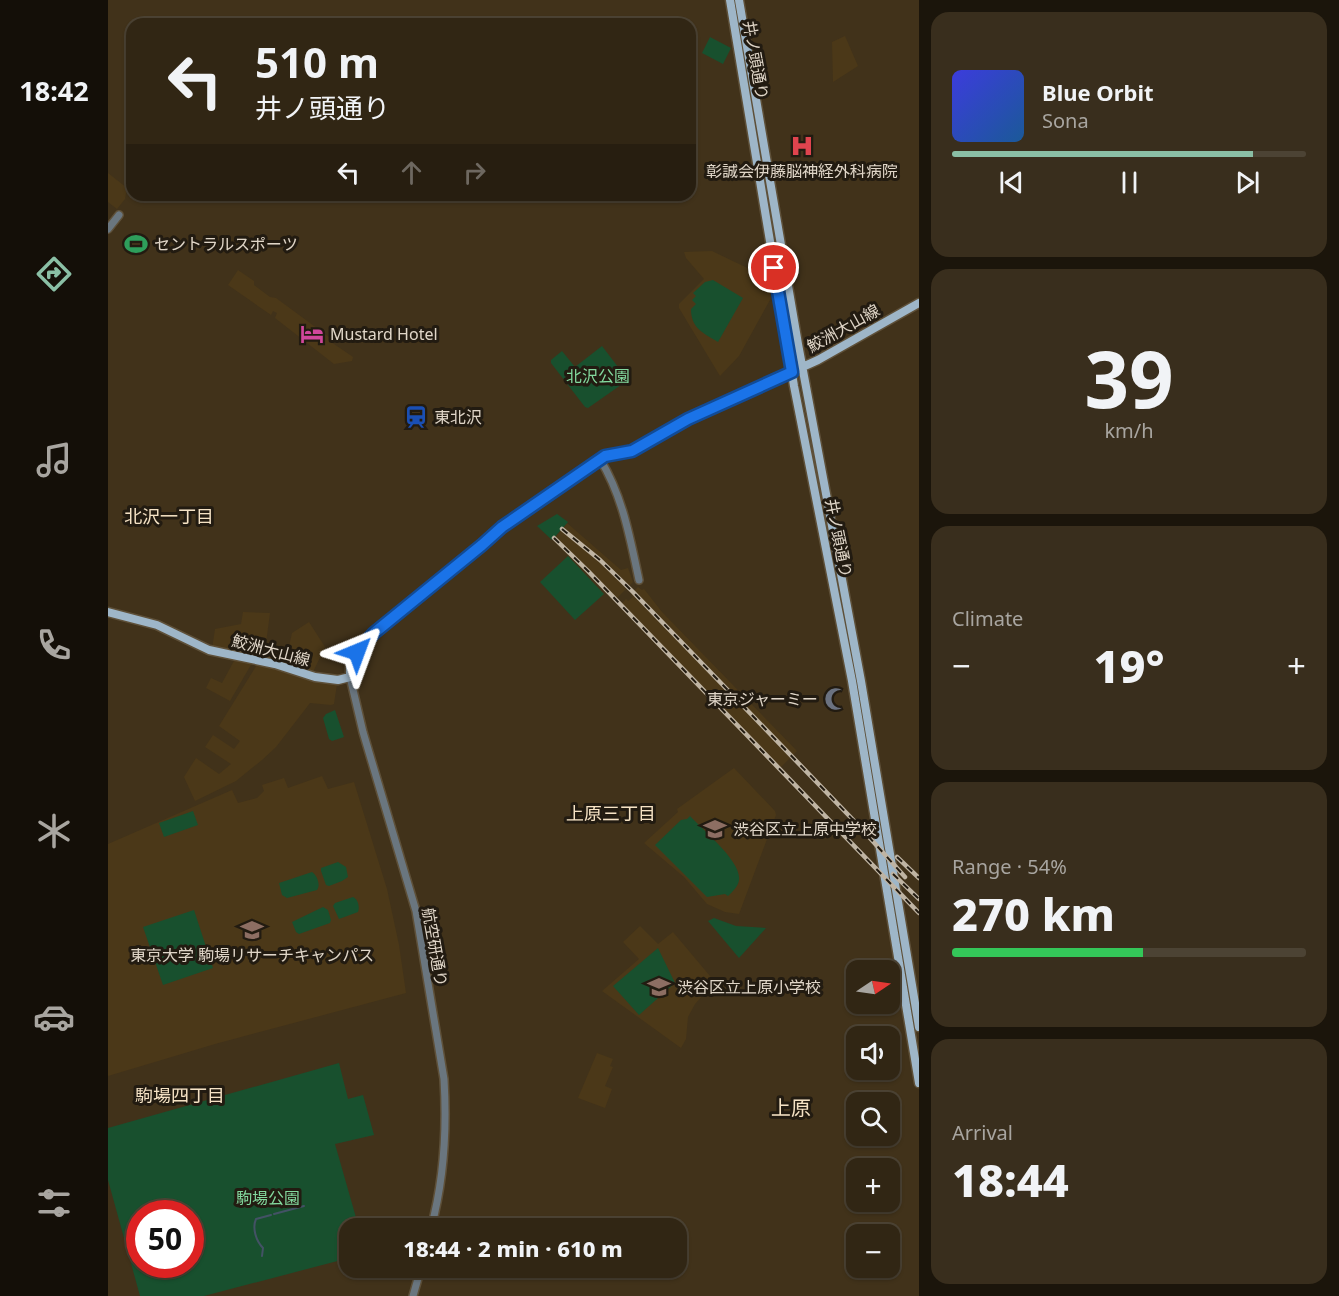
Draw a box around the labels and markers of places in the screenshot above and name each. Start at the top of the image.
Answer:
hospital icon: 彰誠会伊藤脳神経外科病院 [789,133,815,159]
place label: 彰誠会伊藤脳神経外科病院 [706,160,898,182]
sports icon: セントラルスポーツ [123,231,149,257]
place label: セントラルスポーツ [154,233,298,255]
pin [748,242,799,293]
hotel icon: Mustard Hotel [299,321,325,347]
place label: Mustard Hotel [330,323,438,345]
station icon: 東北沢 [403,404,429,430]
place label: 東北沢 [434,406,482,428]
mosque icon: 東京ジャーミー [823,686,849,712]
place label: 東京ジャーミー [707,688,818,710]
school or university icon: 渋谷区立上原中学校 [702,816,728,842]
place label: 渋谷区立上原中学校 [733,818,877,840]
school or university icon: 東京大学 駒場リサーチキャンパス [239,917,265,943]
place label: 東京大学 駒場リサーチキャンパス [130,944,374,966]
school or university icon: 渋谷区立上原小学校 [646,974,672,1000]
place label: 渋谷区立上原小学校 [677,976,821,998]

